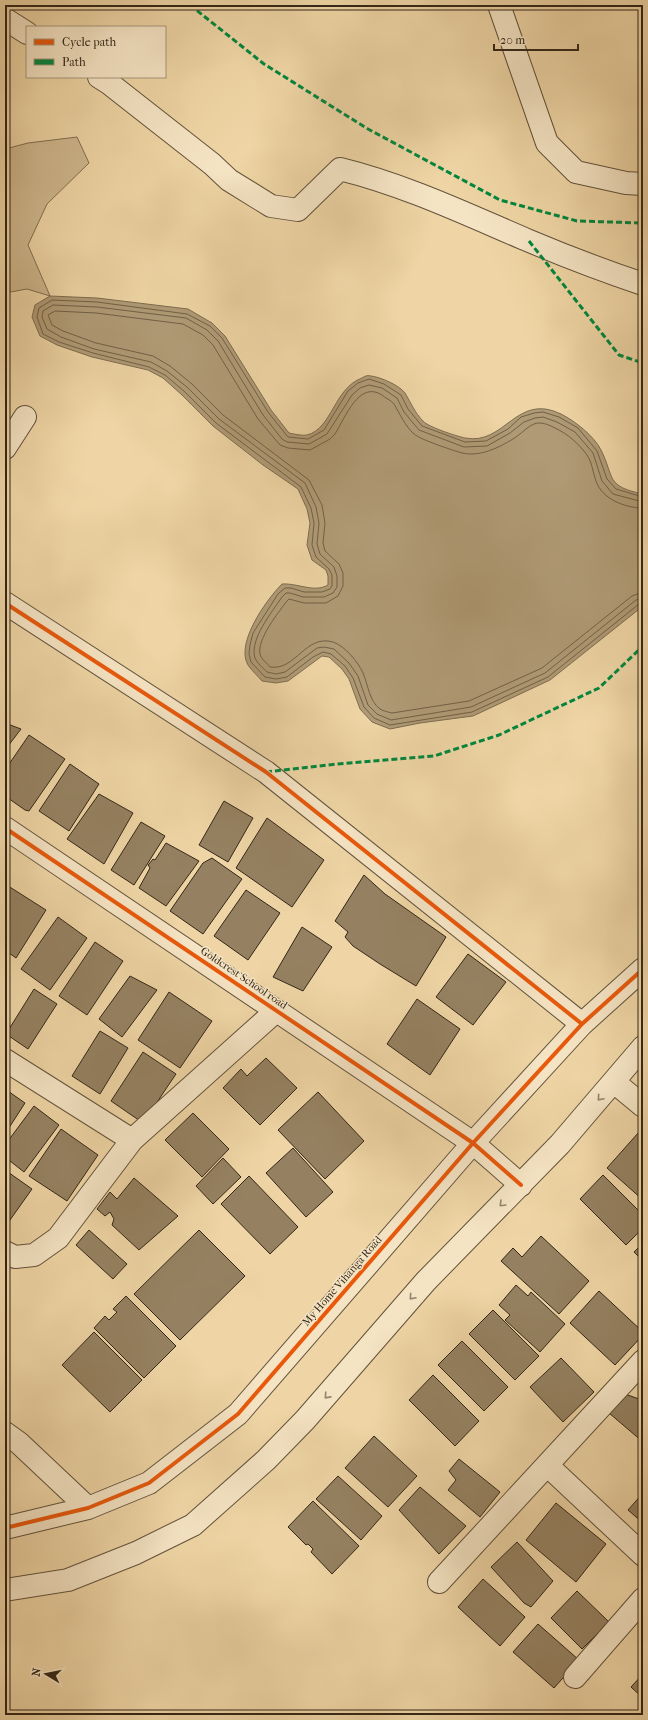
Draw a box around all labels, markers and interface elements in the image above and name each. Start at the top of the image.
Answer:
legend [26,26,166,78]
scale bar [494,26,578,52]
text: 20 m [500,33,525,47]
text: Cycle path [62,35,117,49]
text: Path [62,55,86,69]
street label: Goldcrest School road [198,944,291,1012]
one-way arrow [597,1093,604,1101]
one-way arrow [499,1199,507,1207]
street label: My Home Vihanga Road [299,1233,385,1329]
one-way arrow [409,1292,416,1300]
one-way arrow [325,1391,332,1398]
north arrow [26,1654,66,1694]
text: N [30,1666,44,1678]

